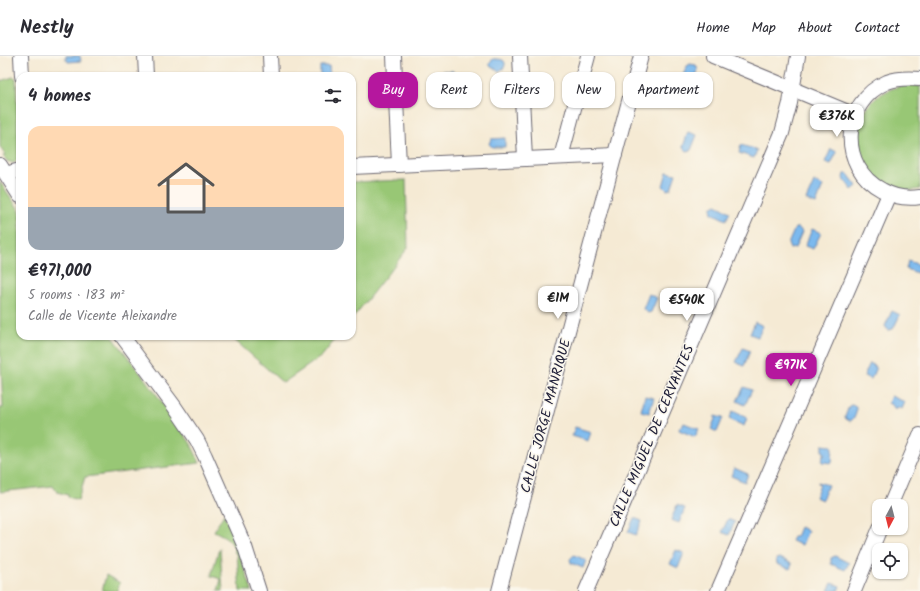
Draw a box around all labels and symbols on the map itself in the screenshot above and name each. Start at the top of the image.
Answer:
pin: €376K [809,104,865,138]
pin: €1M [539,286,577,320]
pin: €540K [659,288,715,322]
street label: CALLE JORGE MANRIQUE [515,336,577,496]
street label: CALLE MIGUEL DE CERVANTES [604,341,701,530]
pin: €971K [763,353,819,387]
north arrow [872,499,908,535]

